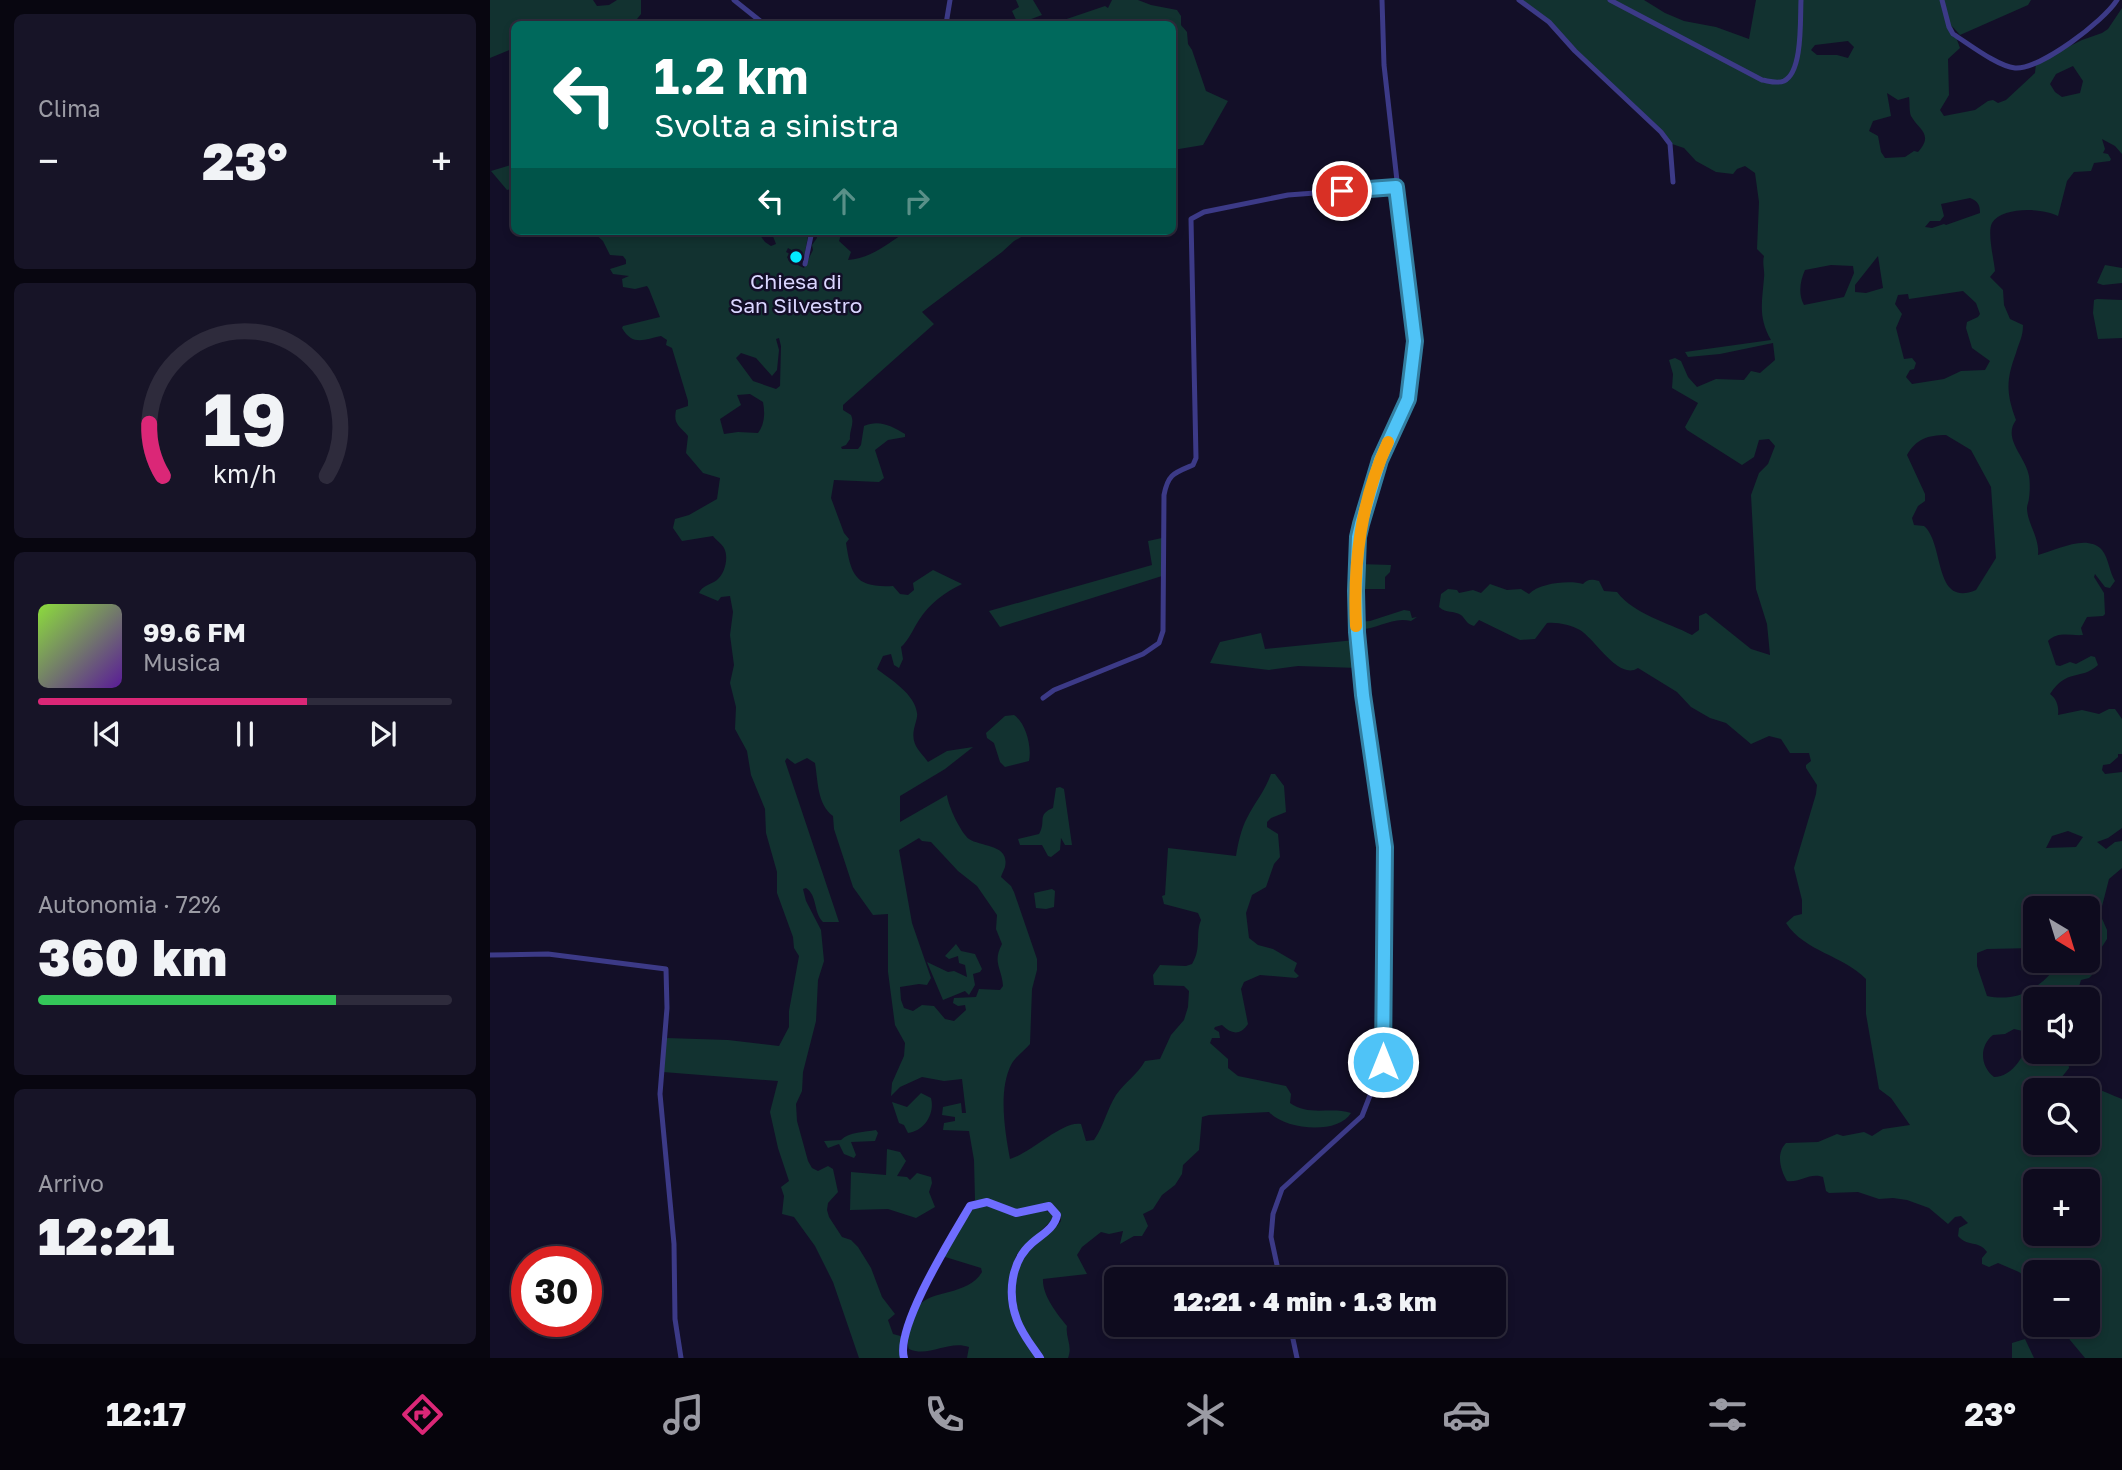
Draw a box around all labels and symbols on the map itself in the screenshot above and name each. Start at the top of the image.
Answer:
pin [1312,161,1372,221]
marker: Chiesa di San Silvestro [788,249,804,265]
place label: Chiesa di San Silvestro [730,268,862,318]
north arrow [2023,896,2100,973]
position arrow [1346,1025,1420,1099]
speed limit sign: 30 [511,1246,602,1337]

